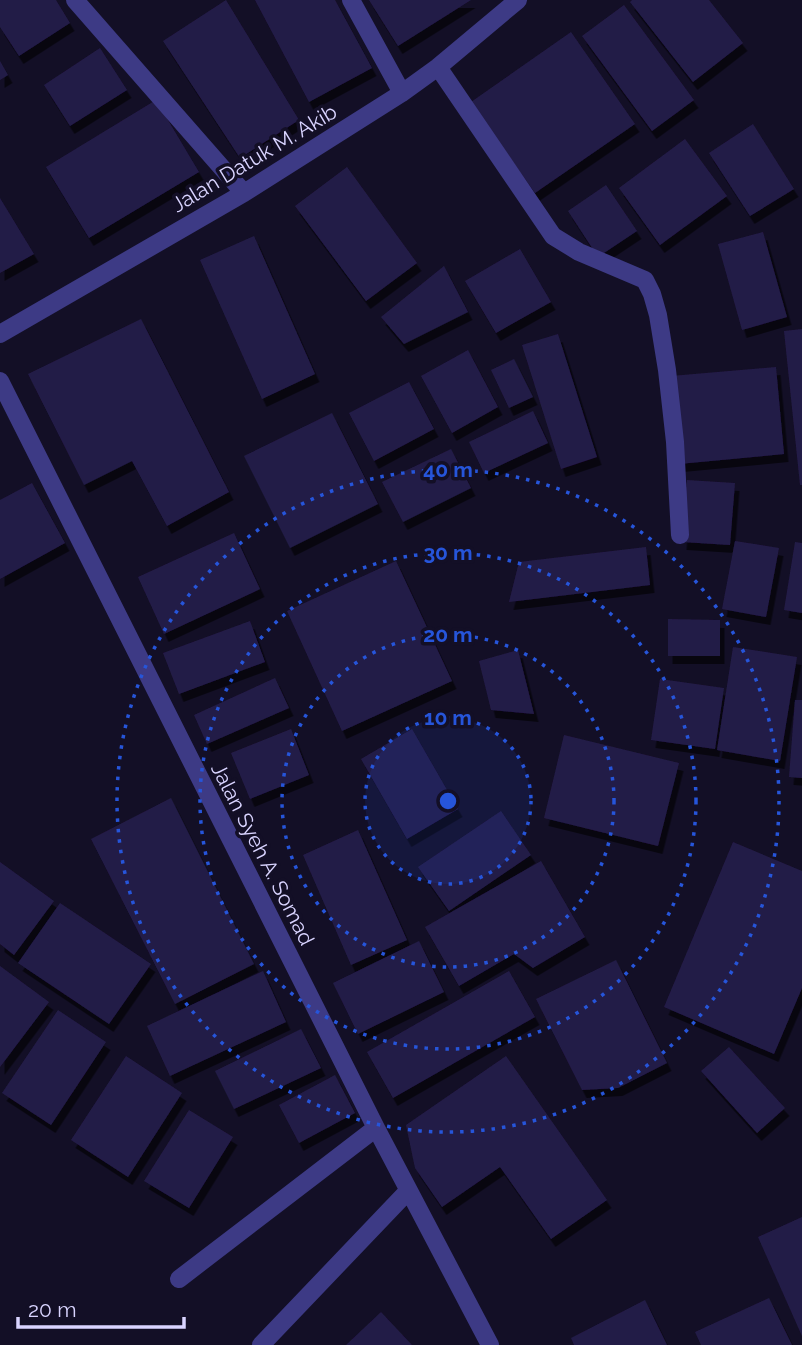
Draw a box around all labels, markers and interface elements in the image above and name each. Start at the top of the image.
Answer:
street label: Jalan Datuk M. Akib [167,99,341,217]
text: 40 m [423,457,473,482]
text: 30 m [423,540,473,565]
text: 20 m [423,622,473,647]
text: 10 m [424,705,472,730]
street label: Jalan Syeh A. Somad [206,759,320,949]
centre of rings [436,789,460,813]
scale bar [18,1286,184,1330]
text: 20 m [28,1297,76,1322]

